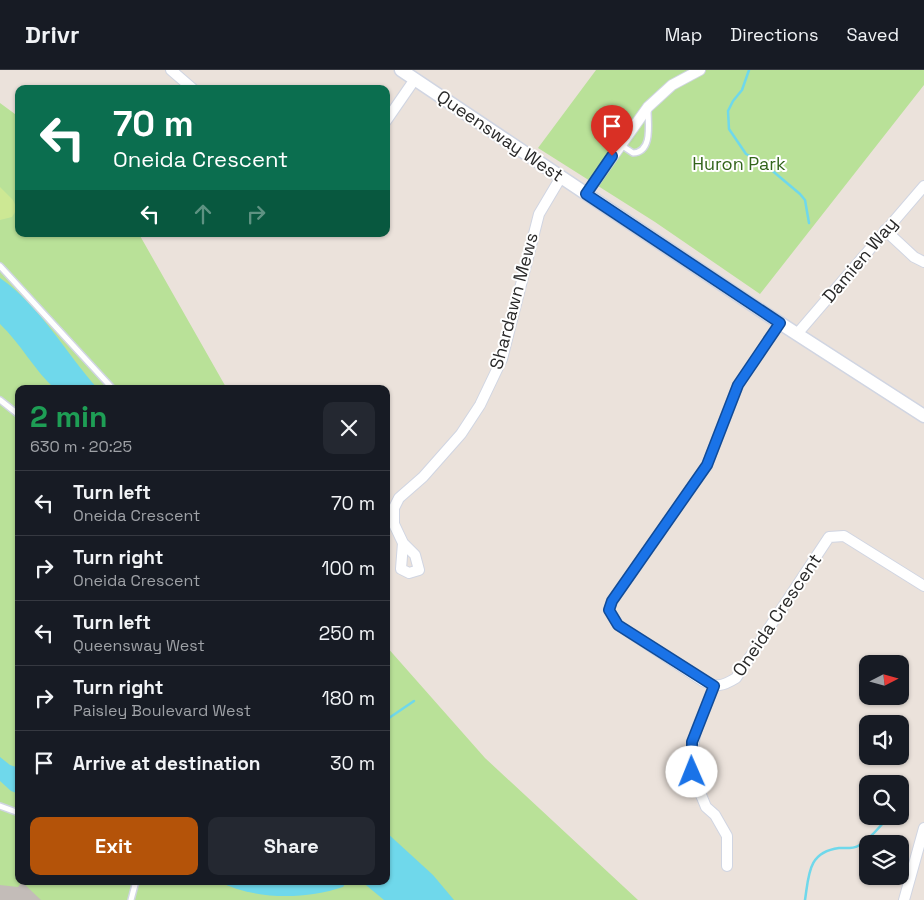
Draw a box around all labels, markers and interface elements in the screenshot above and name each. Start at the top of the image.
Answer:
text: Drivr [25,19,80,50]
text: Map [665,23,702,46]
text: Directions [730,23,819,46]
text: Saved [847,23,899,46]
street label: Queensway West [432,85,568,187]
text: 70 m [113,102,194,146]
icon: left [30,105,95,170]
pin [591,105,633,156]
icon: arrive [598,112,626,140]
text: Oneida Crescent [113,145,288,173]
park label: Huron Park [692,152,786,175]
icon: left [136,200,164,228]
icon: ahead [189,200,217,228]
icon: right [242,200,270,228]
street label: Damien Way [817,212,902,307]
street label: Shardawn Mews [484,230,543,372]
text: 2 min [30,397,108,436]
button: close [323,402,375,454]
text: 630 m · 20:25 [30,436,132,457]
text: Turn left [73,480,151,505]
icon: left [30,489,58,517]
text: 70 m [331,491,375,516]
text: Oneida Crescent [73,505,200,526]
text: Turn right [73,545,163,570]
street label: Oneida Crescent [727,549,826,681]
icon: right [30,554,58,582]
text: 100 m [321,556,375,581]
text: Oneida Crescent [73,570,200,591]
text: Turn left [73,610,151,635]
icon: left [30,619,58,647]
text: 250 m [319,621,375,646]
text: Queensway West [73,635,205,656]
north arrow [859,655,909,705]
map controls [859,655,909,885]
text: Turn right [73,675,163,700]
icon: right [30,684,58,712]
text: 180 m [322,686,375,711]
text: Paisley Boulevard West [73,700,251,721]
button: sound [859,715,909,765]
position arrow [665,745,717,797]
icon: arrive [30,749,58,777]
text: Arrive at destination [73,751,261,776]
text: 30 m [330,751,375,776]
button: search [859,775,909,825]
button: Exit [30,817,198,875]
button: Share [208,817,375,875]
button: layers [859,835,909,885]

